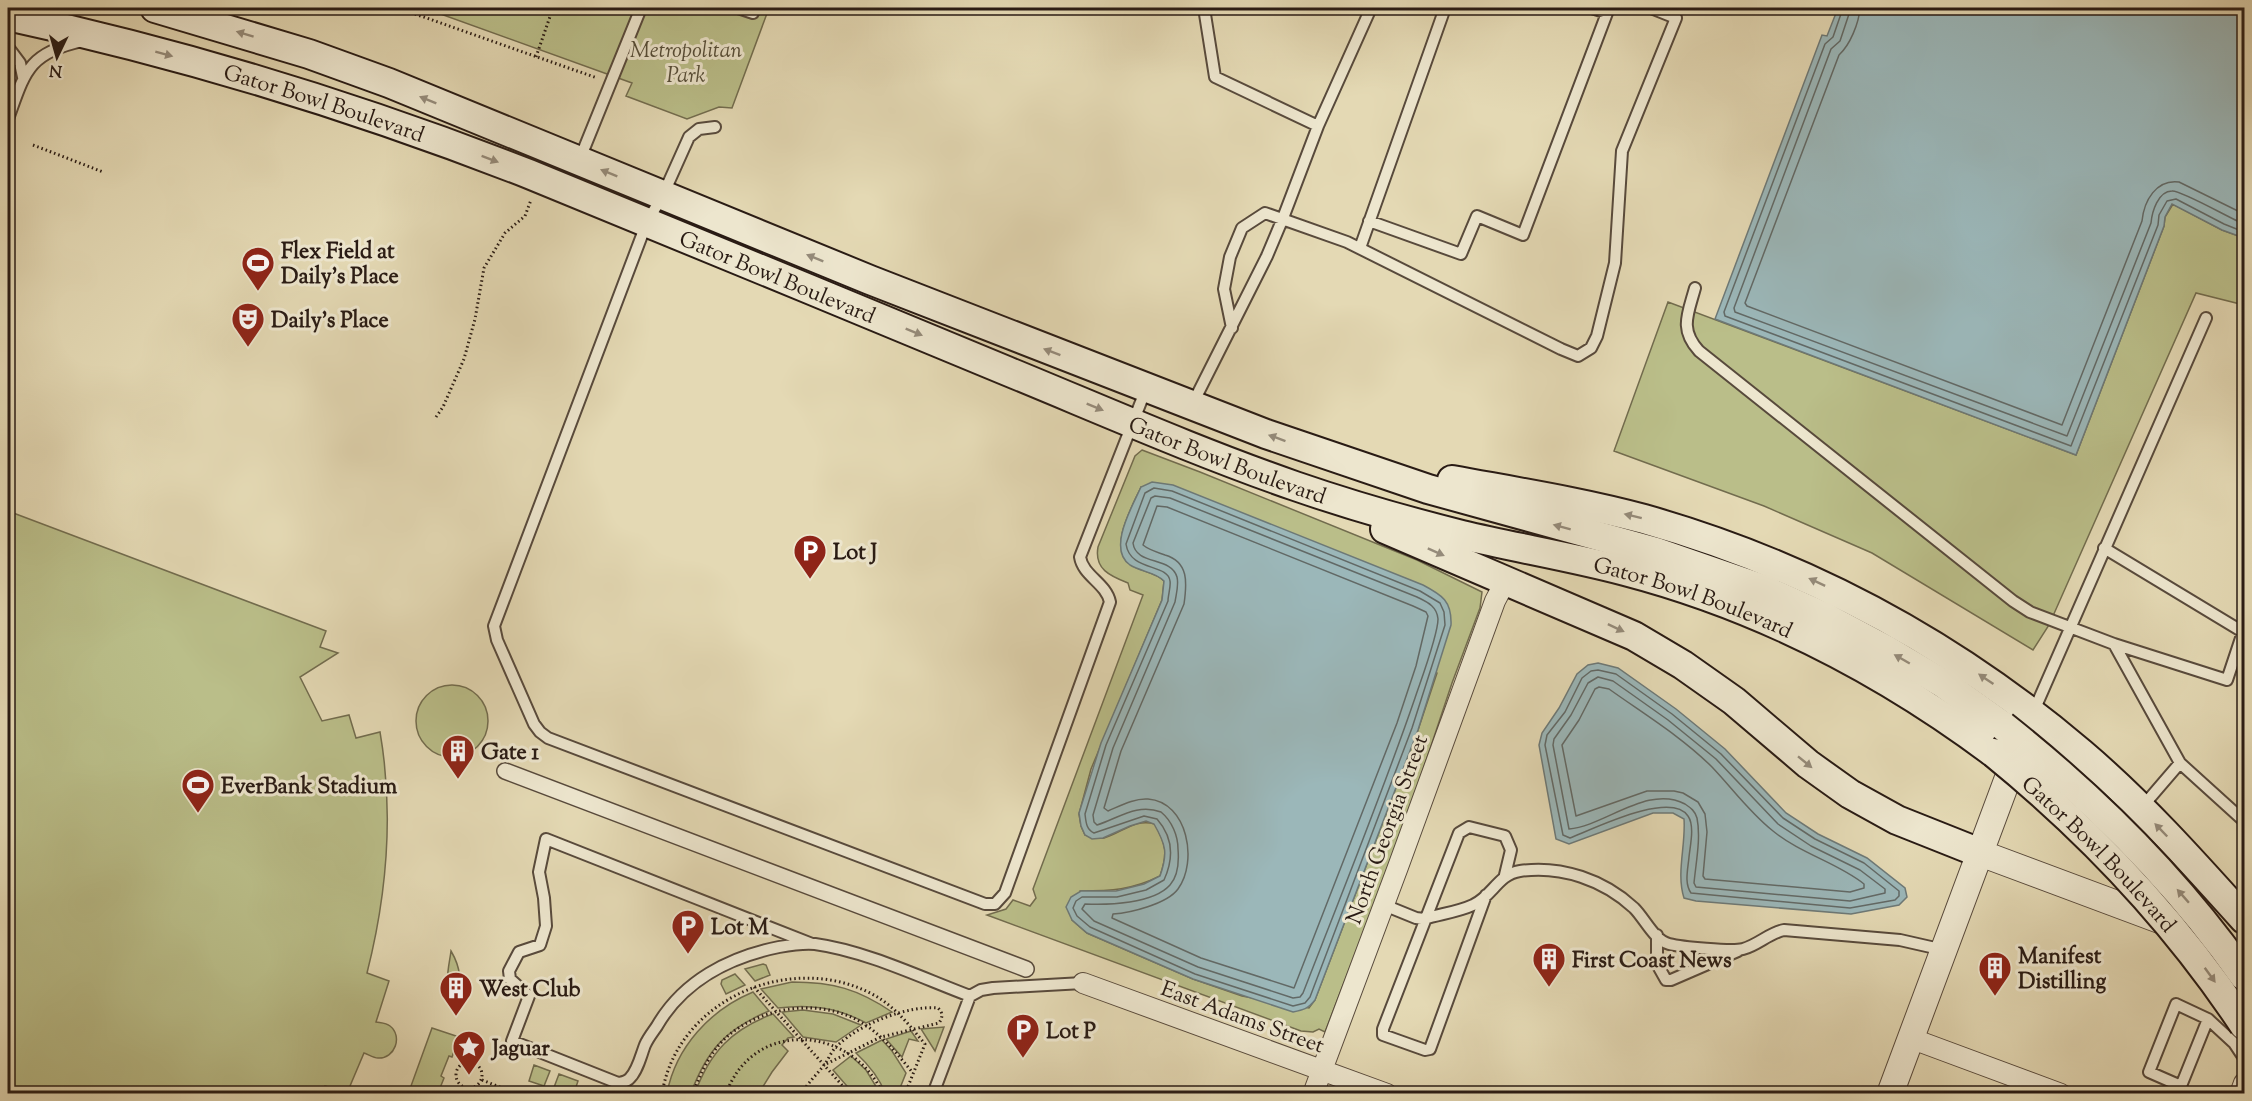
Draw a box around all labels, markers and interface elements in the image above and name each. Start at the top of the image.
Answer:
north arrow [27,27,87,87]
one-way arrow [236,29,254,38]
park label: Metropolitan Park [630,36,743,93]
one-way arrow [155,50,173,59]
text: N [48,57,63,81]
street label: Gator Bowl Boulevard [219,58,428,153]
one-way arrow [419,94,437,104]
one-way arrow [481,154,499,164]
one-way arrow [599,168,617,178]
street label: Gator Bowl Boulevard [674,224,880,334]
place label: Flex Field at Daily's Place [281,237,399,294]
sports icon: Flex Field at Daily's Place [240,245,276,292]
one-way arrow [806,252,824,262]
theatre icon: Daily's Place [230,301,266,348]
place label: Daily's Place [271,306,389,338]
one-way arrow [906,327,924,337]
one-way arrow [1043,346,1061,356]
one-way arrow [1086,402,1104,412]
street label: Gator Bowl Boulevard [1123,410,1330,514]
one-way arrow [1268,433,1286,443]
one-way arrow [1624,511,1642,521]
one-way arrow [1553,522,1571,531]
parking icon: Lot J [792,533,828,580]
place label: Lot J [833,538,877,570]
one-way arrow [1428,547,1446,557]
street label: Gator Bowl Boulevard [1590,551,1797,649]
one-way arrow [1808,578,1825,587]
one-way arrow [1607,623,1624,632]
one-way arrow [1893,654,1910,664]
one-way arrow [1978,673,1994,685]
street label: North Georgia Street [1340,730,1438,929]
building icon: Gate 1 [440,733,476,780]
place label: Gate 1 [481,738,539,770]
one-way arrow [1798,755,1813,767]
sports icon: EverBank Stadium [180,767,216,814]
street label: Gator Bowl Boulevard [2013,770,2182,941]
place label: EverBank Stadium [221,772,398,804]
one-way arrow [2155,824,2169,838]
one-way arrow [2176,889,2190,904]
parking icon: Lot M [670,908,706,955]
place label: Lot M [711,913,769,945]
building icon: First Coast News [1531,941,1567,988]
place label: Manifest Distilling [2018,942,2106,999]
place label: First Coast News [1572,946,1732,978]
building icon: Manifest Distilling [1977,950,2013,997]
one-way arrow [2204,966,2216,982]
building icon: West Club [438,970,474,1017]
street label: East Adams Street [1156,974,1329,1063]
place label: West Club [479,975,581,1007]
parking icon: Lot P [1005,1012,1041,1059]
place label: Lot P [1046,1017,1096,1049]
place icon: Jaguar [451,1029,487,1076]
place label: Jaguar [490,1034,550,1066]

